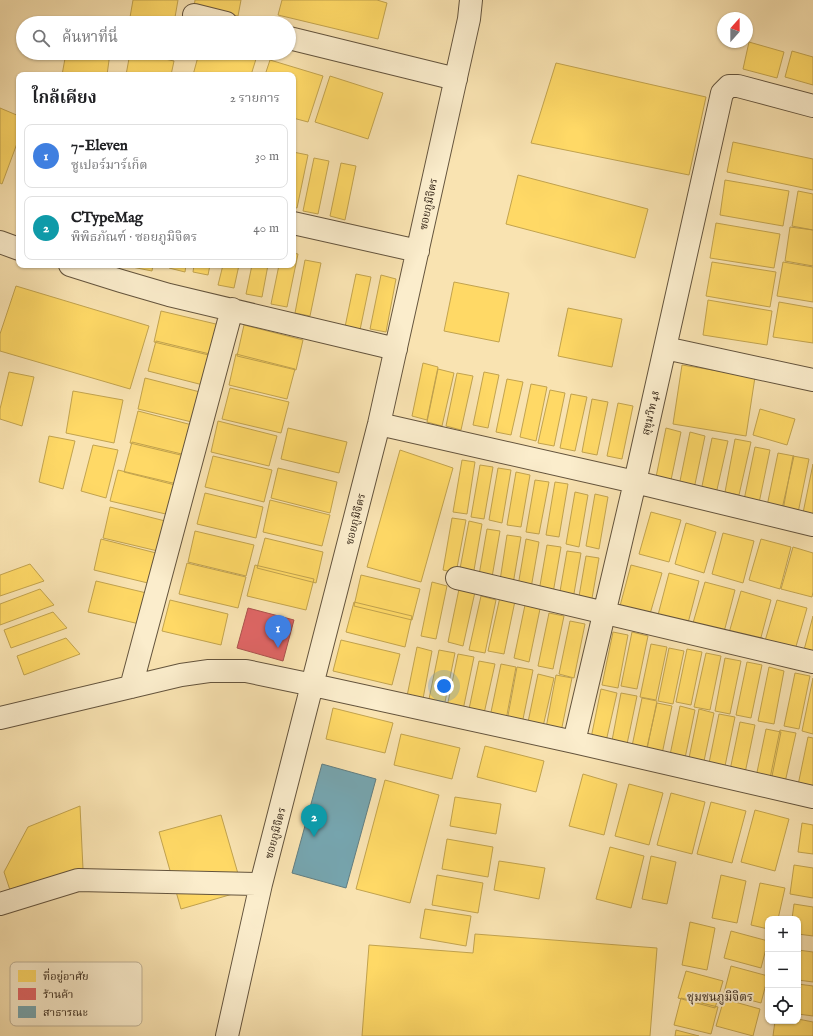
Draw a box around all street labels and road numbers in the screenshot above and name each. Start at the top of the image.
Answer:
street label: ซอยภูมิจิตร [417,177,441,231]
street label: สุขุมวิท 48 [639,390,663,437]
street label: ซอยภูมิจิตร [343,492,369,547]
street label: ซอยภูมิจิตร [262,806,290,861]

